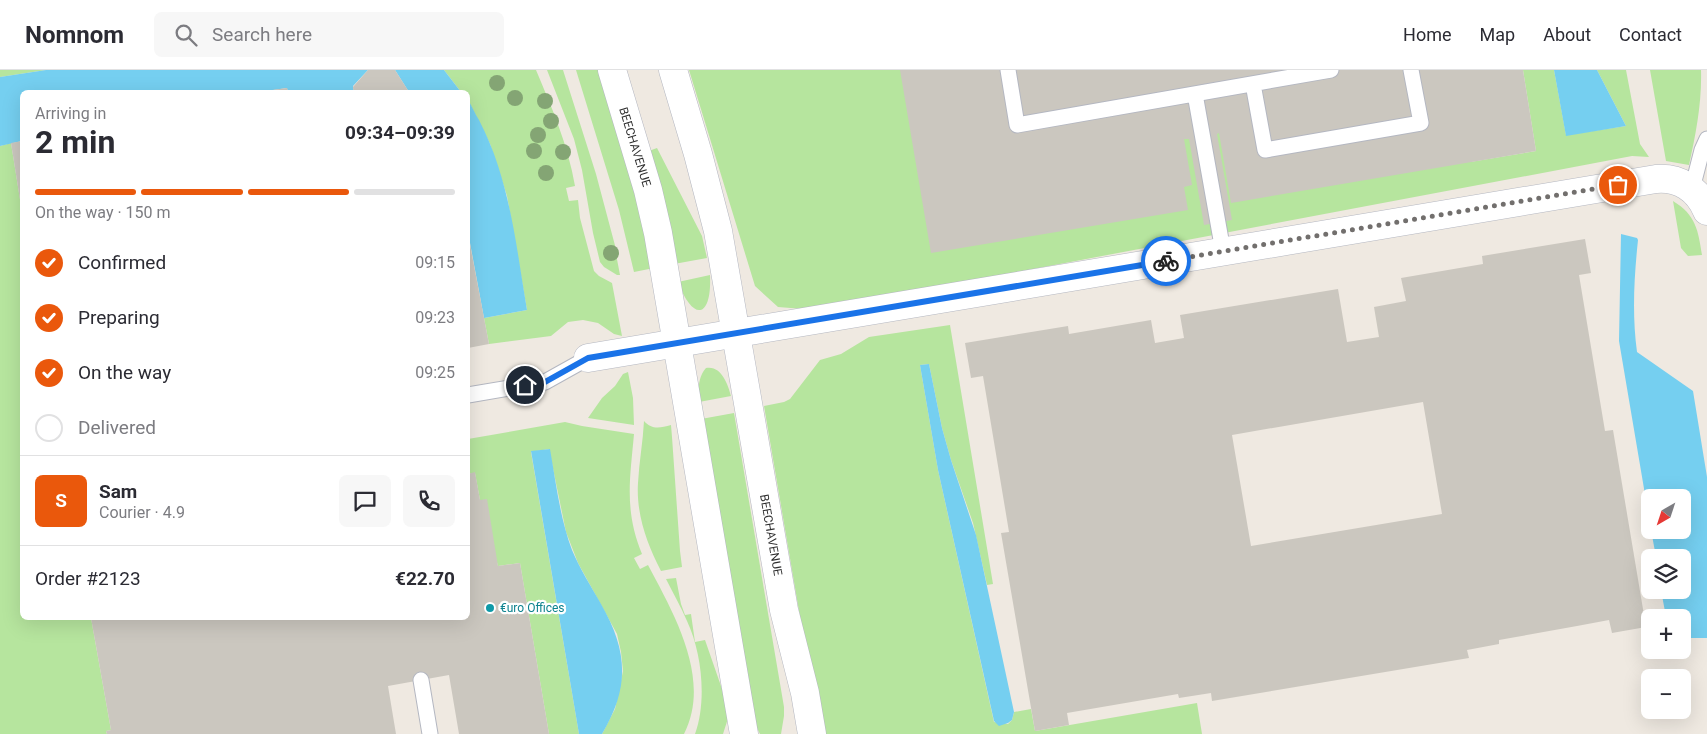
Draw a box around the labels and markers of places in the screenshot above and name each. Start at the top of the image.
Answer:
pin [1597,164,1639,206]
pin [504,364,546,406]
place label: €uro Offices [500,601,564,615]
marker: €uro Offices [484,602,496,614]

